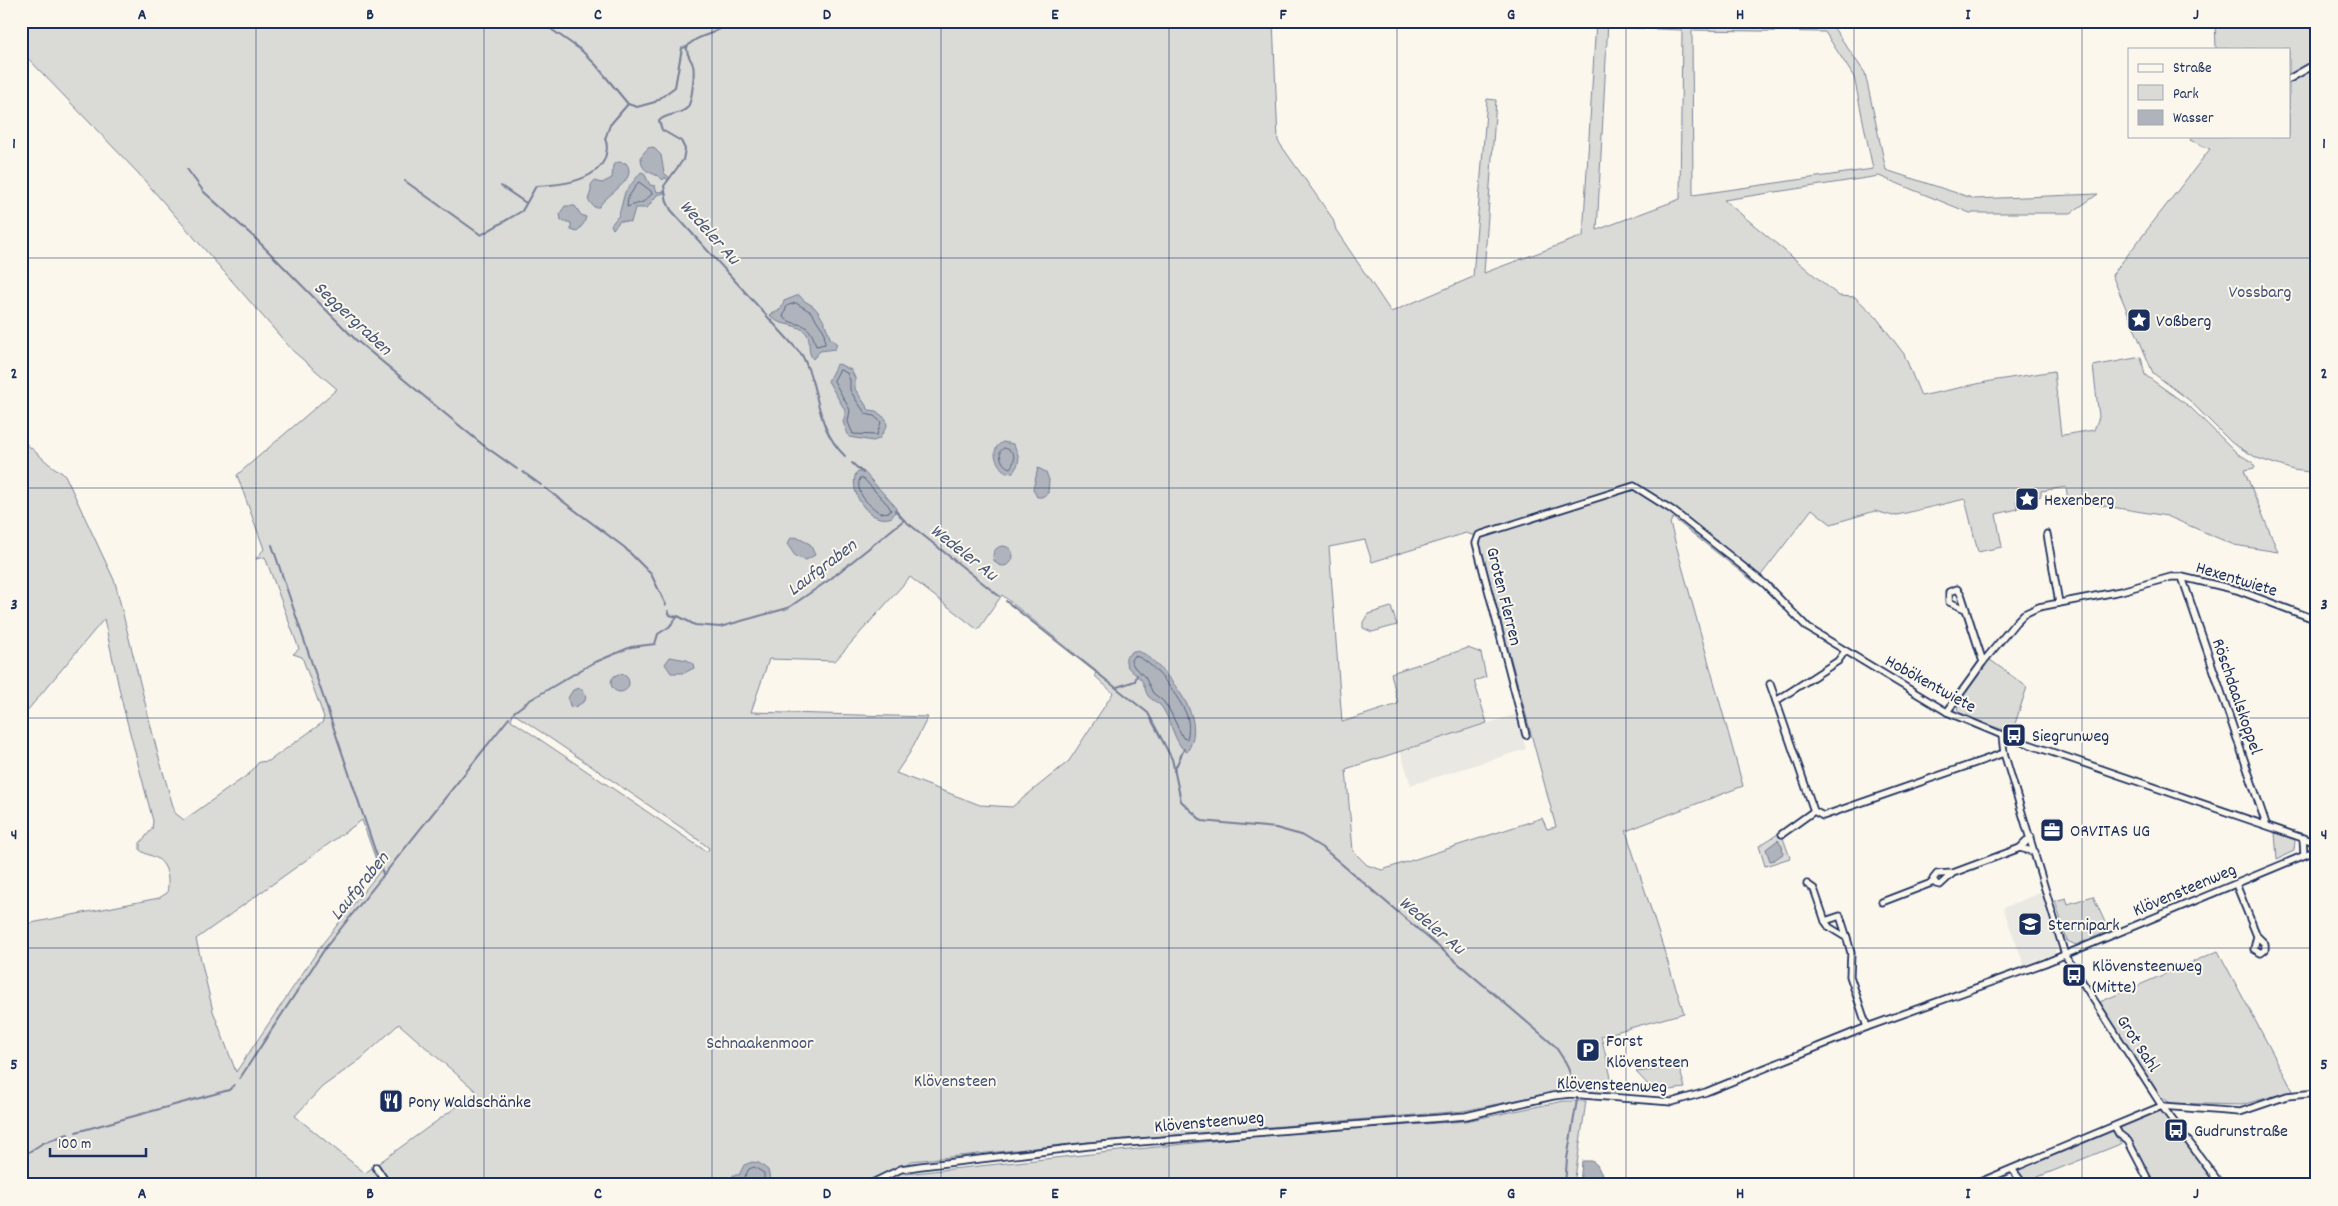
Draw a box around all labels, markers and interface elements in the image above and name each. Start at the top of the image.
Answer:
text: A [138,4,147,27]
text: B [366,4,374,27]
text: C [594,4,602,27]
text: D [823,4,832,27]
text: E [1051,4,1059,27]
text: F [1279,4,1287,27]
text: G [1507,4,1515,27]
text: H [1736,4,1744,27]
text: I [1966,4,1972,27]
text: J [2193,4,2199,27]
legend [2128,48,2290,138]
text: Straße [2173,58,2212,80]
text: Park [2173,84,2199,106]
text: Wasser [2173,108,2214,130]
text: 1 [12,133,16,156]
text: 1 [2322,133,2326,156]
water label: Wedeler Au [672,195,746,273]
water label: Seggergraben [306,276,398,364]
park label: Vossbarg [2229,281,2291,306]
place icon: Voßberg [2126,307,2152,333]
place label: Voßberg [2156,310,2212,335]
text: 2 [11,363,18,386]
text: 2 [2321,363,2328,386]
place icon: Hexenberg [2014,486,2040,512]
place label: Hexenberg [2044,489,2114,514]
water label: Wedeler Au [923,519,1004,590]
water label: Laufgraben [783,533,865,604]
street label: Groten Flerren [1478,545,1527,648]
street label: Hexentwiete [2192,556,2280,605]
text: 3 [10,594,18,617]
text: 3 [2320,594,2328,617]
street label: Röschdaalskoppel [2204,635,2267,759]
street label: Hobökentwiete [1880,650,1980,721]
bus stop icon: Siegrunweg [2001,722,2027,748]
place label: Siegrunweg [2032,725,2109,750]
office icon: ORVITAS UG [2039,817,2065,843]
place label: ORVITAS UG [2070,820,2150,845]
text: 4 [11,824,17,847]
text: 4 [2321,824,2327,847]
water label: Laufgraben [325,846,398,927]
street label: Klövensteenweg [2129,858,2241,924]
water label: Wedeler Au [1392,891,1471,964]
school or university icon: Sternipark [2017,911,2043,937]
place label: Sternipark [2048,914,2120,939]
place label: Klövensteenweg (Mitte) [2092,955,2202,1001]
bus stop icon: Klövensteenweg (Mitte) [2061,962,2087,988]
street label: Grot Sahl [2109,1011,2165,1078]
place label: Forst Klövensteen [1606,1030,1689,1076]
park label: Schnaakenmoor [706,1032,814,1057]
parking icon: Forst Klövensteen [1575,1037,1601,1063]
text: 5 [10,1054,18,1077]
text: 5 [2320,1054,2328,1077]
park label: Klövensteen [914,1070,996,1095]
street label: Klövensteenweg [1556,1072,1667,1101]
restaurant icon: Pony Waldschänke [378,1088,404,1114]
place label: Pony Waldschänke [408,1091,531,1116]
street label: Klövensteenweg [1153,1106,1265,1141]
bus stop icon: Gudrunstraße [2163,1117,2189,1143]
place label: Gudrunstraße [2194,1120,2288,1145]
scale bar [50,1126,146,1158]
text: 100 m [58,1134,91,1156]
text: A [138,1183,147,1206]
text: B [366,1183,374,1206]
text: C [594,1183,602,1206]
text: D [823,1183,832,1206]
text: E [1051,1183,1059,1206]
text: F [1279,1183,1287,1206]
text: G [1507,1183,1515,1206]
text: H [1736,1183,1744,1206]
text: I [1966,1183,1972,1206]
text: J [2193,1183,2199,1206]

